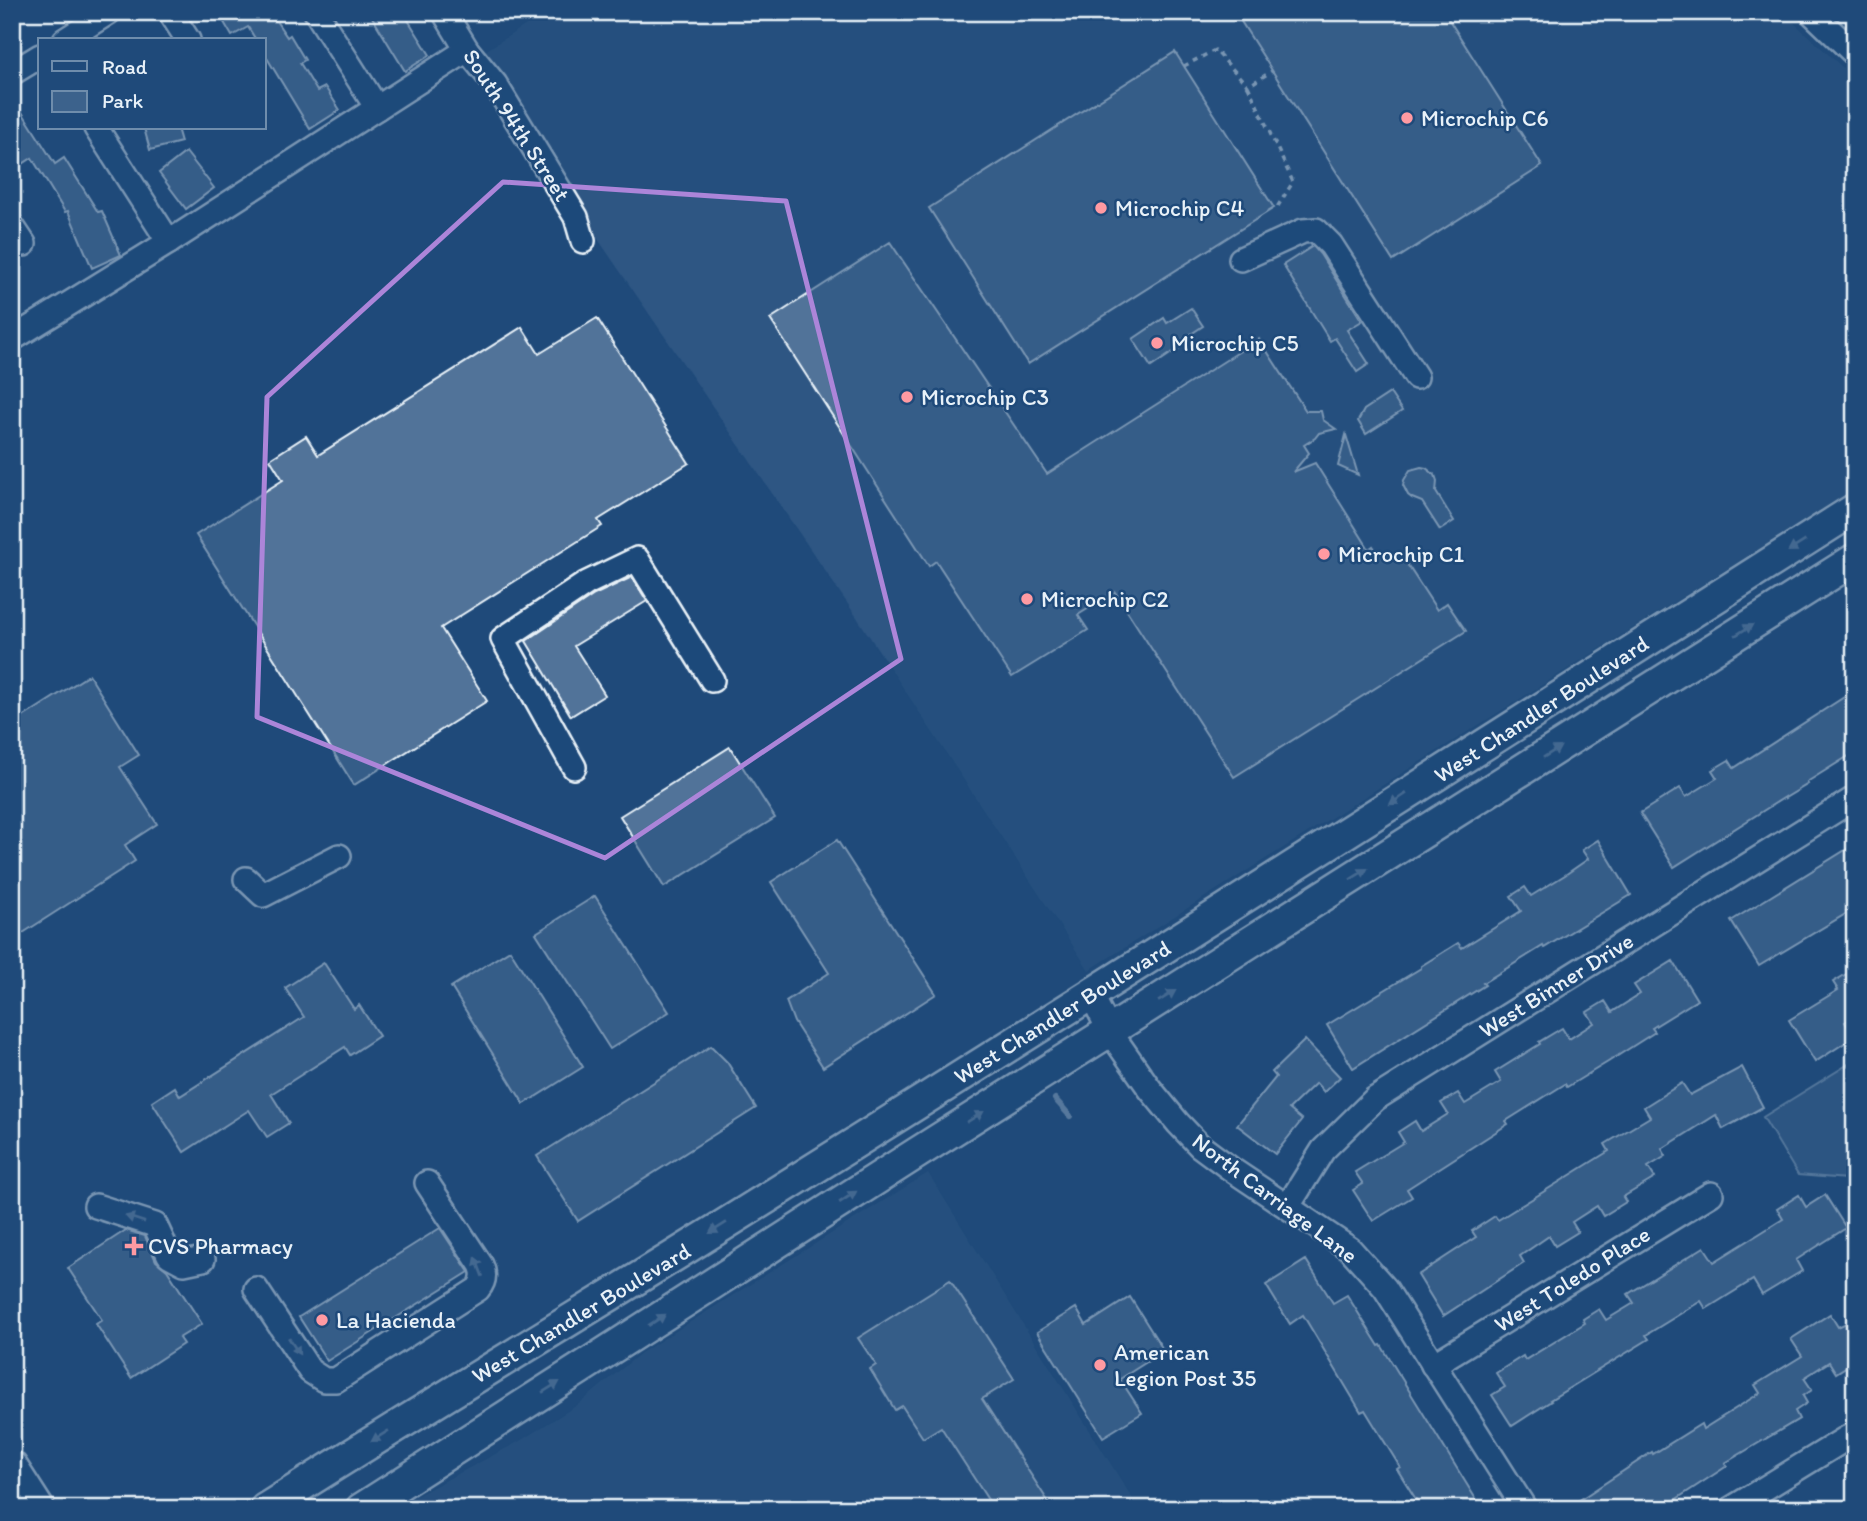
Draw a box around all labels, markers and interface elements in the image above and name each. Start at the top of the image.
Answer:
legend [38,38,266,130]
street label: South 94th Street [457,44,577,206]
text: Road [102,54,148,79]
text: Park [102,88,144,113]
place label: Microchip C6 [1421,104,1549,132]
marker: Microchip C6 [1399,110,1415,126]
place label: Microchip C4 [1115,194,1244,222]
marker: Microchip C4 [1093,200,1109,216]
place label: Microchip C5 [1171,329,1299,357]
marker: Microchip C5 [1149,335,1165,351]
place label: Microchip C3 [921,383,1049,411]
marker: Microchip C3 [899,389,915,405]
one-way arrow [1787,539,1807,552]
place label: Microchip C1 [1338,540,1464,568]
marker: Microchip C1 [1316,546,1332,562]
place label: Microchip C2 [1041,585,1169,613]
marker: Microchip C2 [1019,591,1035,607]
one-way arrow [1734,623,1753,636]
street label: West Chandler Boulevard [1428,629,1654,789]
one-way arrow [1542,745,1561,758]
one-way arrow [1389,793,1408,806]
one-way arrow [1350,867,1369,880]
street label: West Binner Drive [1473,926,1639,1044]
street label: West Chandler Boulevard [948,934,1176,1090]
one-way arrow [1158,989,1177,1002]
one-way arrow [965,1111,985,1124]
street label: North Carriage Lane [1187,1127,1363,1269]
one-way arrow [838,1191,858,1204]
one-way arrow [125,1213,146,1224]
street label: West Toledo Place [1489,1220,1655,1338]
one-way arrow [709,1222,728,1235]
place label: CVS Pharmacy [148,1232,293,1260]
street label: West Chandler Boulevard [467,1237,695,1389]
marker: CVS Pharmacy [126,1238,142,1254]
one-way arrow [474,1256,485,1277]
place label: La Hacienda [336,1306,456,1334]
marker: La Hacienda [314,1312,330,1328]
one-way arrow [647,1314,666,1327]
one-way arrow [287,1337,300,1356]
place label: American Legion Post 35 [1114,1338,1256,1392]
marker: American Legion Post 35 [1092,1357,1108,1373]
one-way arrow [541,1381,560,1394]
one-way arrow [370,1430,390,1443]

